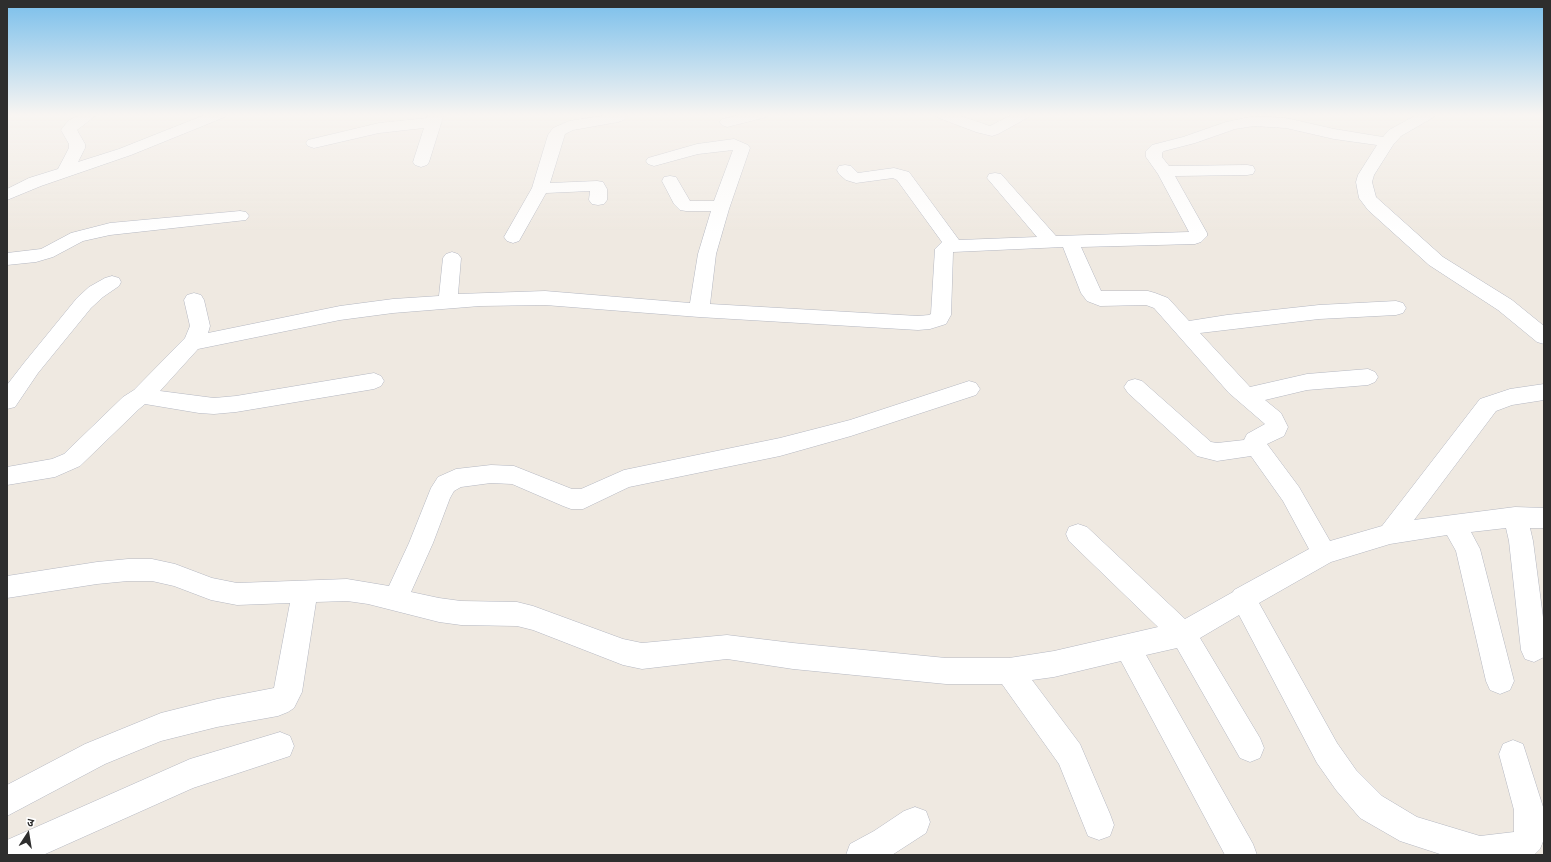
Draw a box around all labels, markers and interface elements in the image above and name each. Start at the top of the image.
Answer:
north arrow [8,814,48,854]
text: उ [26,814,35,830]

